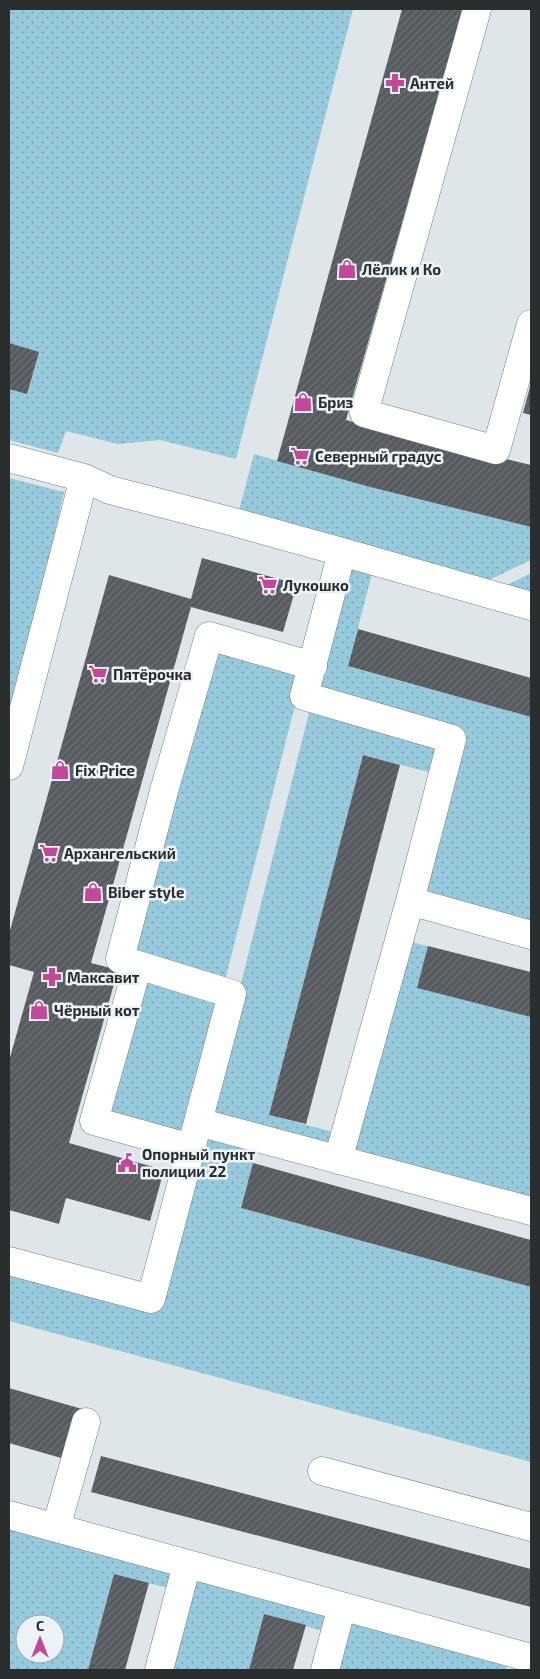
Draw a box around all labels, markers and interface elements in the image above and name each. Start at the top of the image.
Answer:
pharmacy icon: Антей [384,72,406,94]
place label: Антей [410,74,454,92]
shop icon: Лёлик и Ко [336,258,358,280]
place label: Лёлик и Ко [362,260,441,278]
shop icon: Бриз [292,391,314,413]
place label: Бриз [318,393,354,411]
supermarket icon: Северный градус [289,445,311,467]
place label: Северный градус [315,447,442,465]
supermarket icon: Лукошко [257,574,279,596]
place label: Лукошко [283,576,349,594]
supermarket icon: Пятёрочка [87,663,109,685]
place label: Пятёрочка [113,665,192,683]
shop icon: Fix Price [49,759,71,781]
place label: Fix Price [75,761,135,779]
supermarket icon: Архангельский [38,842,60,864]
place label: Архангельский [64,844,176,862]
shop icon: Biber style [82,881,104,903]
place label: Biber style [108,883,184,902]
pharmacy icon: Максавит [41,966,63,988]
place label: Максавит [67,968,140,986]
shop icon: Чёрный кот [28,999,50,1021]
place label: Чёрный кот [54,1001,140,1019]
place label: Опорный пункт полиции 22 [142,1145,255,1180]
public building icon: Опорный пункт полиции 22 [116,1152,138,1174]
north arrow [15,1614,65,1664]
text: С [36,1617,44,1634]

